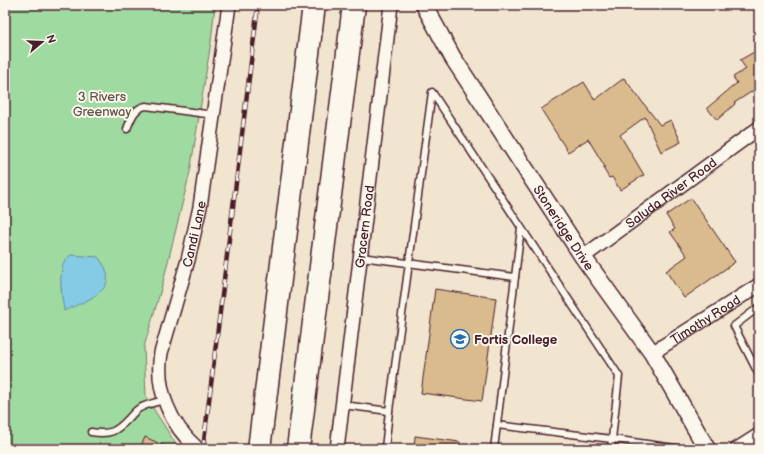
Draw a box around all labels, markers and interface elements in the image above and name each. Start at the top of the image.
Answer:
north arrow [22,22,62,62]
text: N [43,33,58,45]
park label: 3 Rivers Greenway [73,89,131,120]
street label: Saluda River Road [623,155,720,232]
street label: Stoneridge Drive [529,183,597,274]
street label: Gracern Road [352,184,378,269]
street label: Candi Lane [179,200,210,269]
street label: Timothy Road [668,292,744,348]
school or university icon: Fortis College [449,328,471,350]
place label: Fortis College [474,332,558,348]

